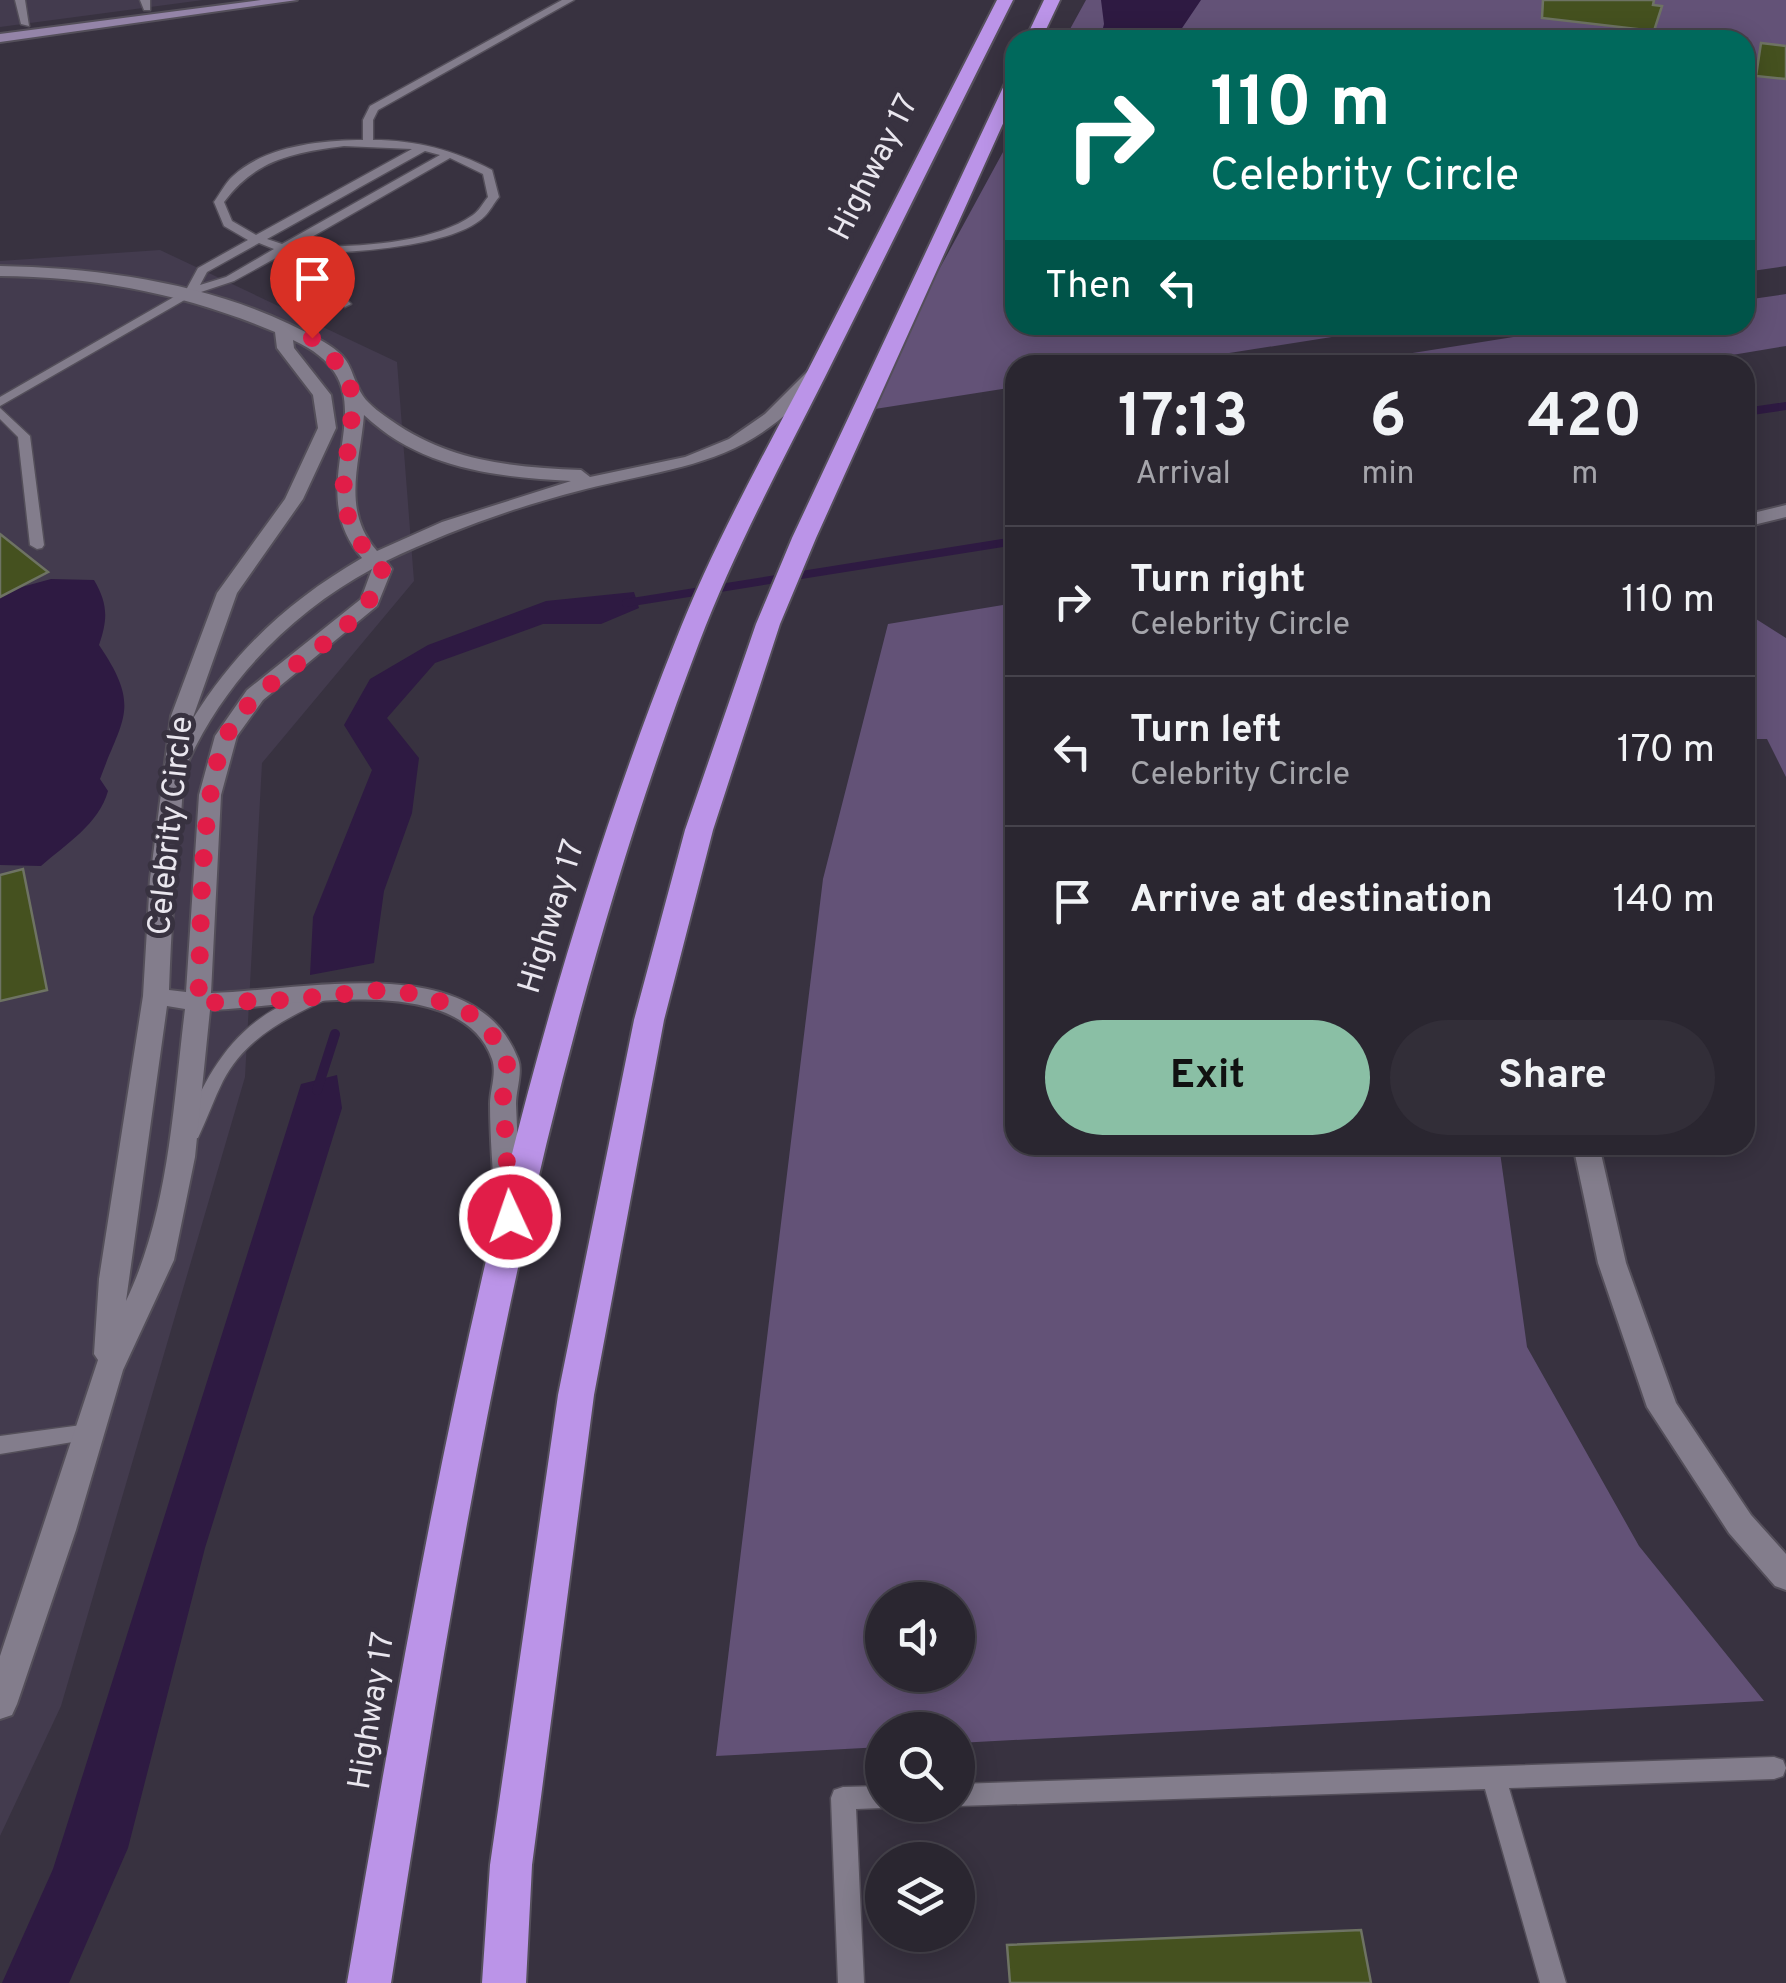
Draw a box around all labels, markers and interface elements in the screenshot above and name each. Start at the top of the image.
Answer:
text: 110 m [1210,62,1391,151]
icon: right [1045,70,1175,200]
street label: Highway 17 [821,88,929,248]
text: Celebrity Circle [1210,149,1519,206]
pin [270,236,355,339]
icon: arrive [285,251,340,306]
icon: left [1151,260,1206,315]
text: Then [1045,263,1131,312]
text: 17:13 [1118,382,1249,458]
text: 6 [1370,382,1406,458]
text: 420 [1527,382,1642,458]
text: Arrival [1135,455,1231,495]
text: min [1361,455,1415,495]
text: m [1571,455,1598,495]
text: Turn right [1130,557,1305,606]
icon: right [1045,574,1100,629]
text: 110 m [1621,577,1715,626]
text: Celebrity Circle [1130,606,1350,646]
text: Turn left [1130,707,1282,756]
street label: Celebrity Circle [141,715,203,937]
icon: left [1045,724,1100,779]
text: 170 m [1617,727,1715,776]
text: Celebrity Circle [1130,756,1350,796]
street label: Highway 17 [511,835,595,999]
icon: arrive [1045,874,1100,929]
text: Arrive at destination [1130,877,1493,926]
text: 140 m [1612,877,1715,926]
button: Exit [1045,1020,1370,1135]
button: Share [1390,1020,1715,1135]
position arrow [458,1165,562,1269]
map controls [865,1582,975,1952]
button: sound [865,1582,975,1692]
street label: Highway 17 [341,1630,405,1792]
button: search [865,1712,975,1822]
button: layers [865,1842,975,1952]

